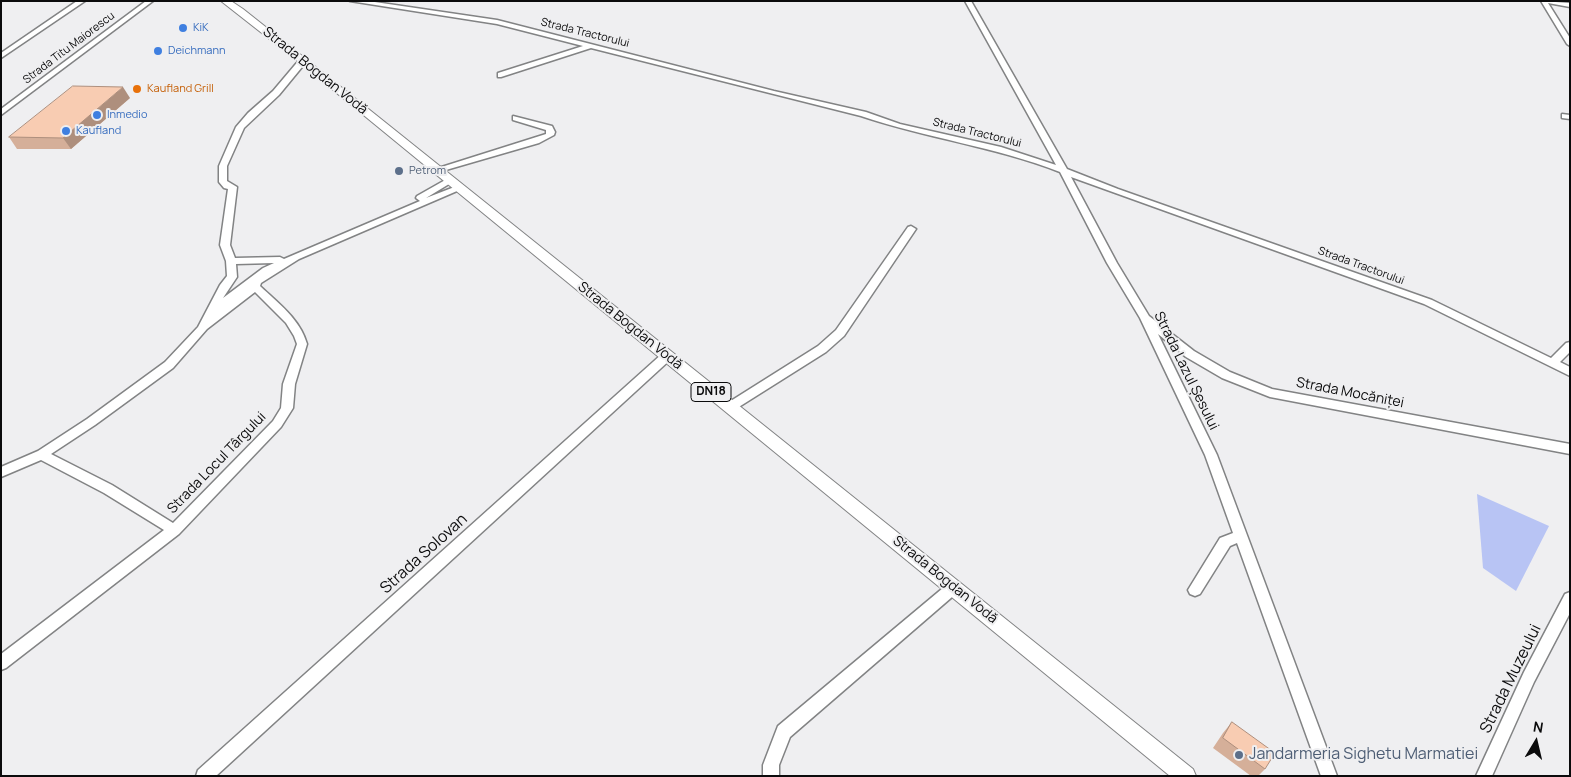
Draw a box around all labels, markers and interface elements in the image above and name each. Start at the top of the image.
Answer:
street label: Strada Titu Maiorescu [21,9,117,87]
street label: Strada Tractorului [539,16,631,50]
place label: KiK [193,21,209,35]
marker: KiK [177,22,189,34]
street label: Strada Bogdan Vodă [259,24,371,118]
place label: Deichmann [168,44,226,58]
marker: Deichmann [152,45,164,57]
place label: Kaufland Grill [147,82,214,96]
marker: Kaufland Grill [131,83,143,95]
place label: Inmedio [107,108,147,122]
marker: Inmedio [91,109,103,121]
street label: Strada Tractorului [931,116,1023,150]
place label: Kaufland [76,124,121,138]
marker: Kaufland [60,125,72,137]
place label: Petrom [409,164,446,178]
marker: Petrom [393,165,405,177]
street label: Strada Tractorului [1316,244,1406,288]
street label: Strada Bogdan Vodă [574,279,686,373]
street label: Strada Lazul Șesului [1150,309,1222,433]
street label: Strada Mocăniței [1295,374,1405,412]
road number: DN18 [691,382,731,402]
street label: Strada Locul Târgului [164,409,270,517]
street label: Strada Solovan [377,510,471,598]
street label: Strada Bogdan Vodă [889,533,1001,627]
street label: Strada Muzeului [1476,621,1546,737]
north arrow [1511,717,1561,767]
text: N [1532,717,1545,737]
place label: Jandarmeria Sighetu Marmatiei [1249,745,1478,765]
marker: Jandarmeria Sighetu Marmatiei [1233,749,1245,761]

